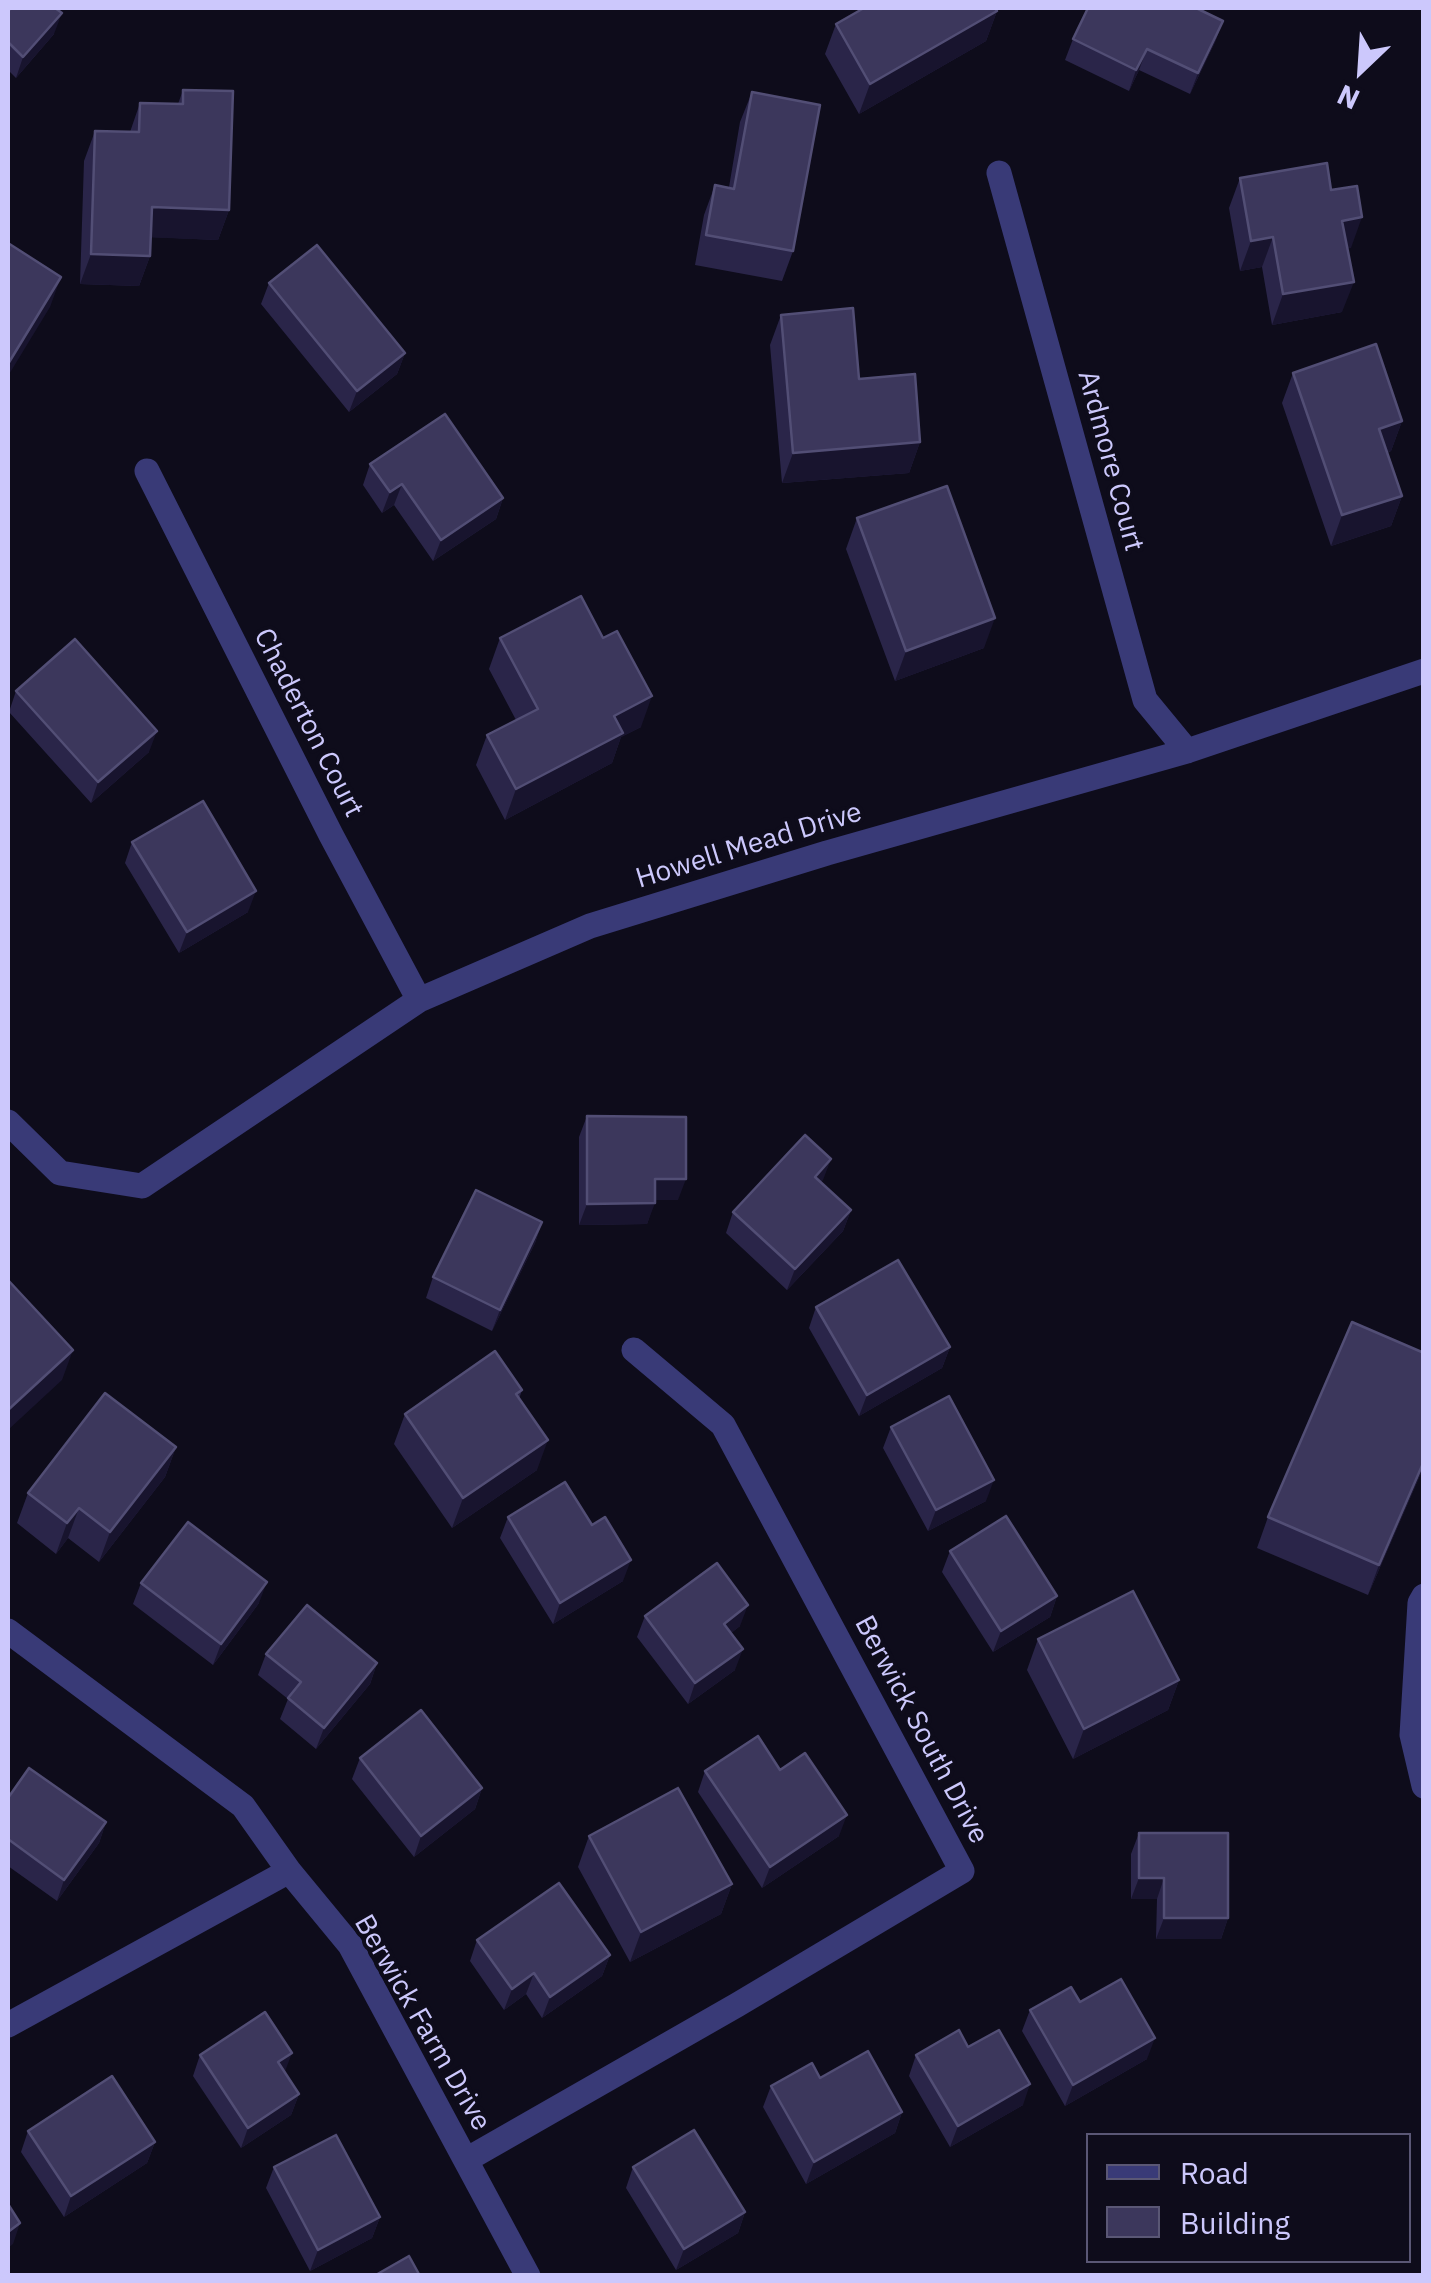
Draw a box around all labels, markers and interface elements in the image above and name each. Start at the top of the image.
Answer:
north arrow [1311,20,1411,120]
text: N [1331,77,1365,119]
street label: Ardmore Court [1070,367,1150,555]
street label: Chaderton Court [246,623,370,823]
street label: Howell Mead Drive [632,796,866,896]
street label: Berwick South Drive [847,1610,995,1850]
street label: Berwick Farm Drive [346,1909,498,2137]
legend [1086,2133,1411,2263]
text: Road [1180,2153,1249,2192]
text: Building [1180,2203,1290,2242]

